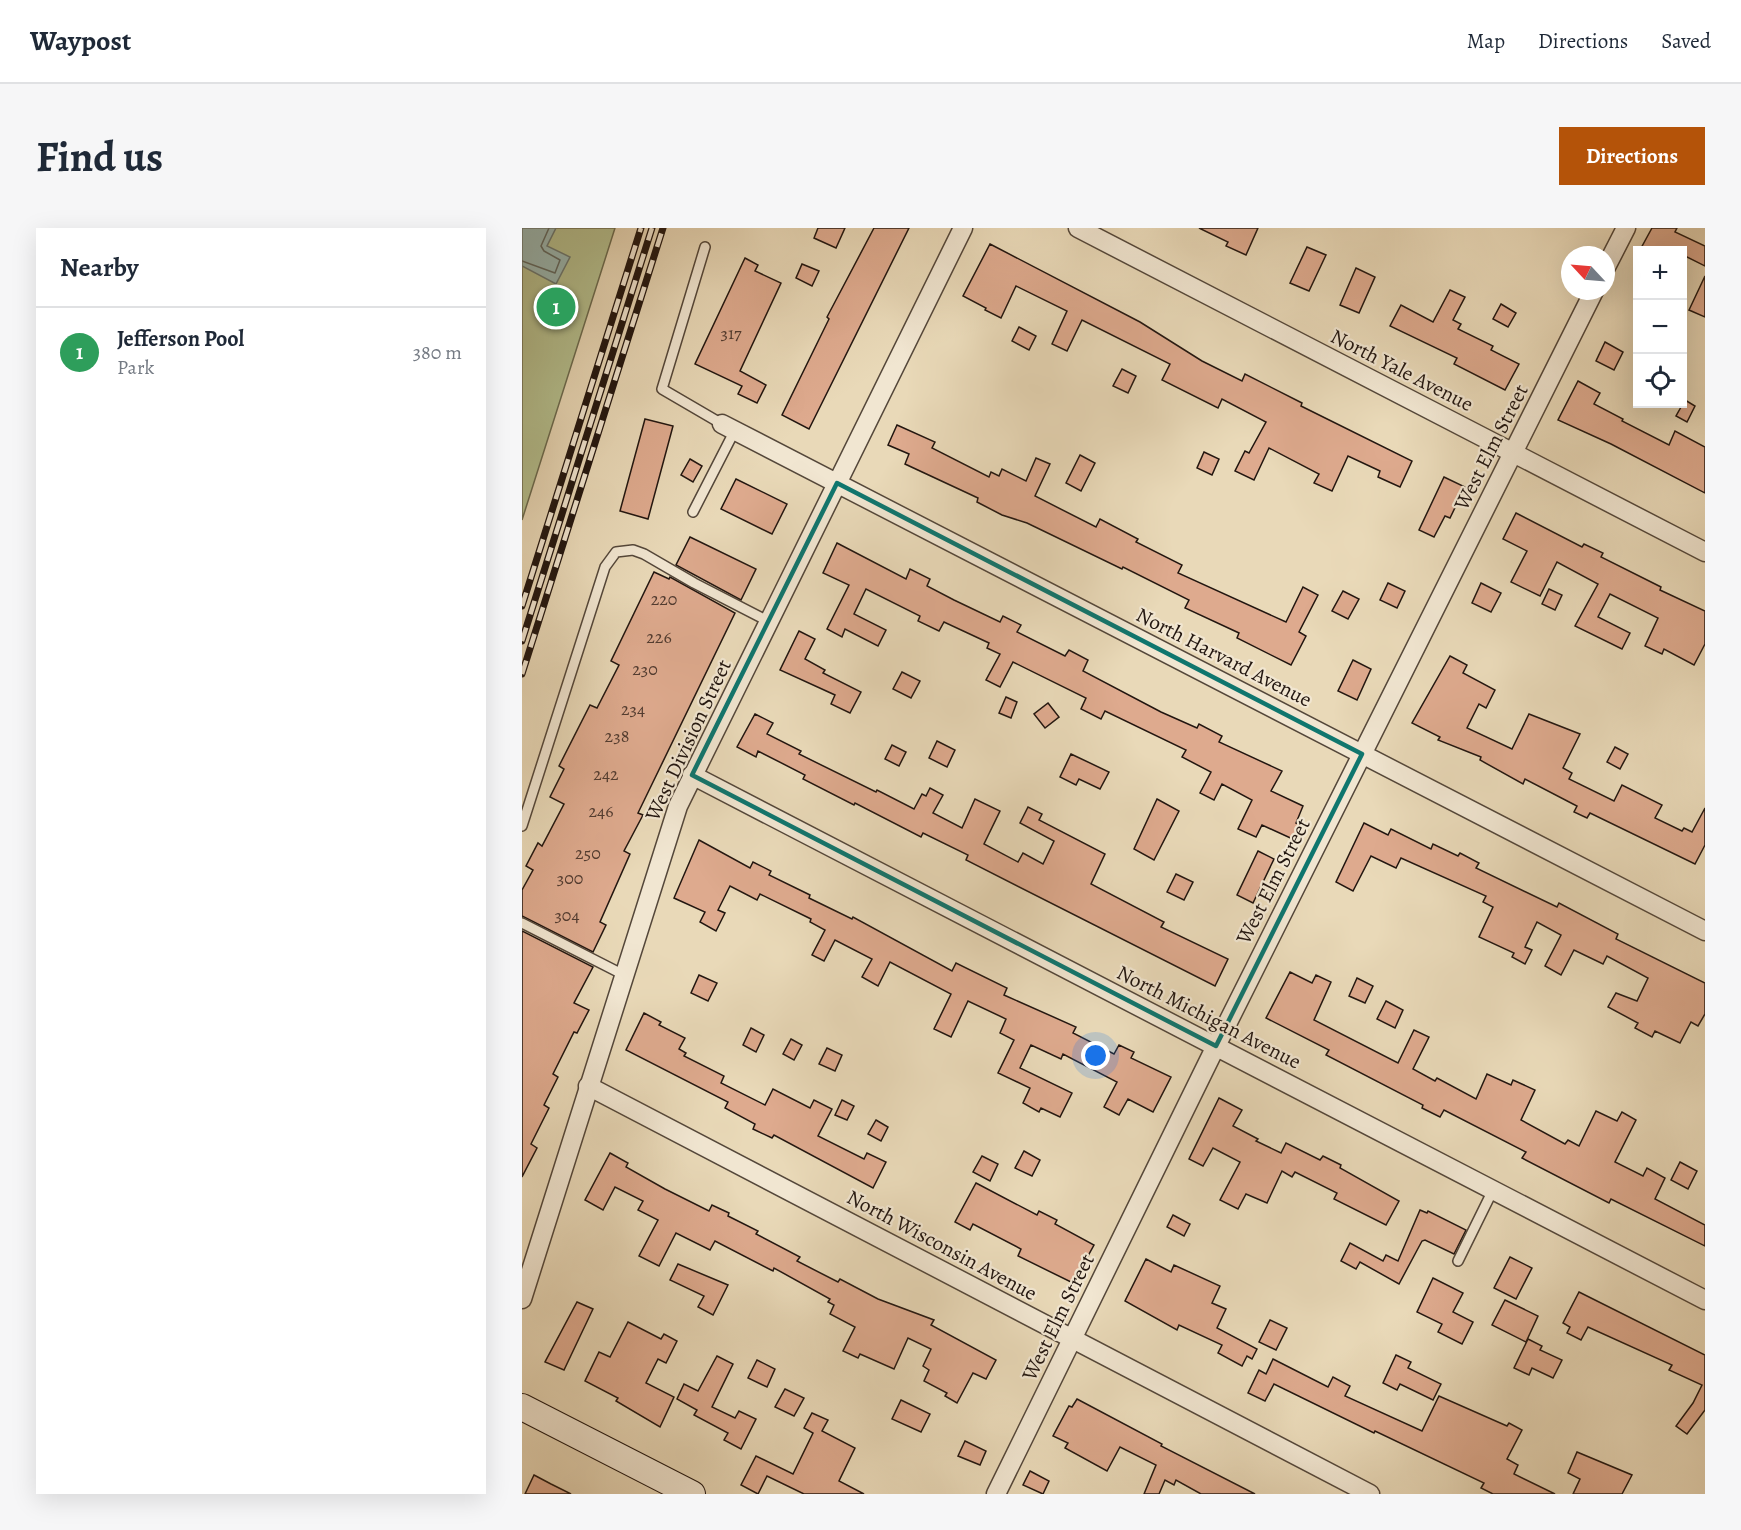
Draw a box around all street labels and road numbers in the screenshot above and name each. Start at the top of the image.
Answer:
street label: North Yale Avenue [1326,322,1478,418]
street label: West Elm Street [1447,379,1535,516]
street label: North Harvard Avenue [1131,601,1317,713]
street label: West Division Street [638,655,738,826]
street label: West Elm Street [1229,813,1317,950]
street label: North Michigan Avenue [1112,958,1306,1076]
street label: North Wisconsin Avenue [842,1183,1042,1307]
street label: West Elm Street [1015,1249,1101,1386]

